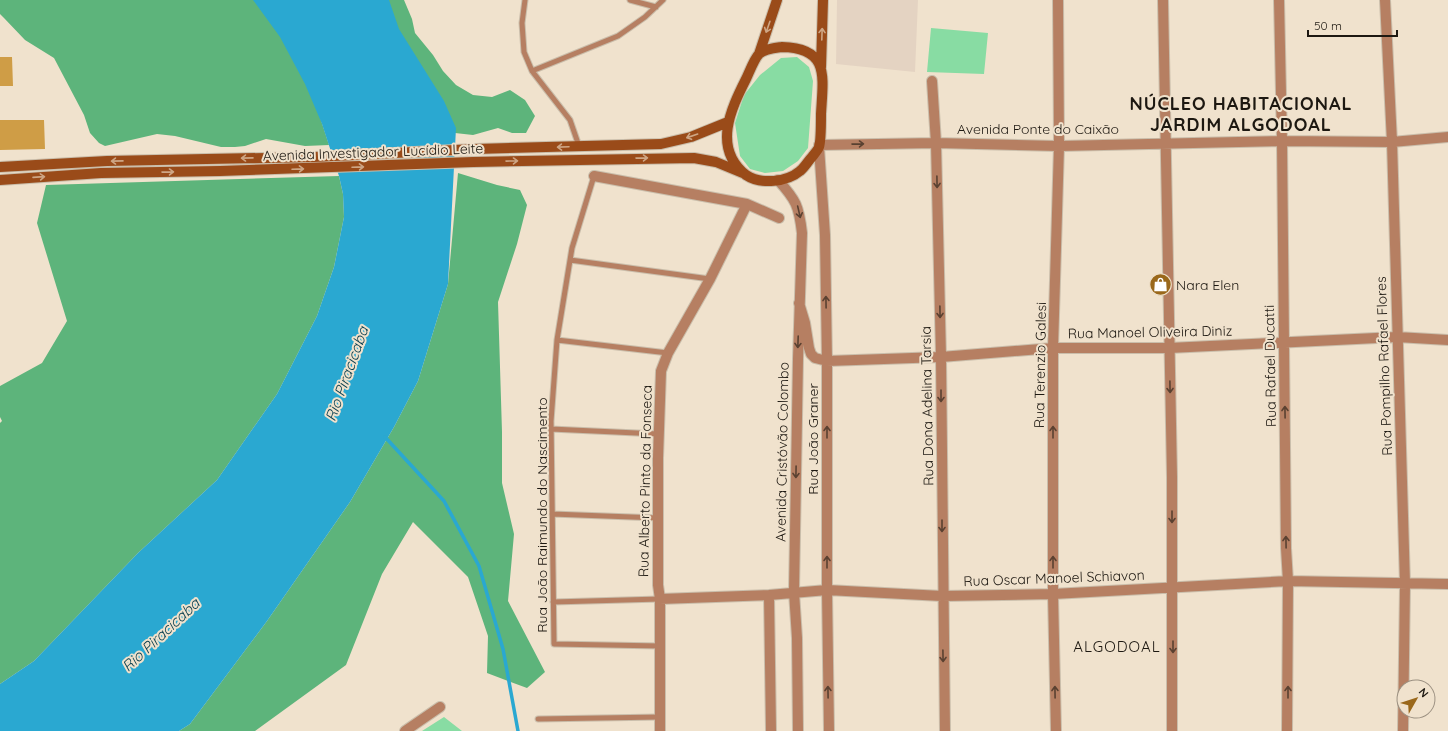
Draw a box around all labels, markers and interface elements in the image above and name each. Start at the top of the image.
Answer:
scale bar [1308,12,1397,38]
text: 50 m [1314,18,1342,33]
one-way arrow [764,20,771,33]
one-way arrow [818,28,826,41]
district label: NÚCLEO HABITACIONAL JARDIM ALGODOAL [1129,92,1353,136]
street label: Avenida Ponte do Caixão [957,120,1119,138]
one-way arrow [686,133,699,140]
street label: Avenida Investigador Lucídio Leite [262,139,484,165]
one-way arrow [851,140,864,148]
one-way arrow [557,143,570,150]
one-way arrow [635,154,648,162]
one-way arrow [241,155,254,162]
one-way arrow [111,157,124,165]
one-way arrow [505,157,518,165]
one-way arrow [351,163,364,170]
one-way arrow [291,165,304,173]
one-way arrow [161,168,174,176]
one-way arrow [32,174,45,181]
one-way arrow [933,175,941,188]
one-way arrow [795,206,803,219]
shop icon: Nara Elen [1147,272,1173,298]
place label: Nara Elen [1176,276,1239,294]
street label: Rua Pompilho Rafael Flores [1372,276,1396,456]
one-way arrow [822,296,830,309]
street label: Rua Terenzio Galesi [1030,302,1050,428]
one-way arrow [936,305,944,318]
street label: Rua Rafael Ducatti [1260,305,1280,427]
street label: Rua Manoel Oliveira Diniz [1068,322,1233,342]
water label: Rio Piracicaba [321,323,373,424]
street label: Rua Dona Adelina Tarsia [917,326,937,486]
one-way arrow [794,335,802,348]
street label: Avenida Cristóvão Colombo [771,362,793,542]
one-way arrow [1166,380,1174,393]
street label: Rua João Graner [804,383,822,495]
street label: Rua Alberto Pinto da Fonseca [634,385,656,577]
one-way arrow [937,389,945,402]
street label: Rua João Raimundo do Nascimento [533,397,551,633]
one-way arrow [1281,406,1288,419]
one-way arrow [823,426,831,439]
one-way arrow [1049,426,1057,439]
one-way arrow [792,465,800,478]
one-way arrow [1168,510,1176,523]
one-way arrow [938,519,946,532]
one-way arrow [1282,536,1290,549]
one-way arrow [823,556,831,569]
one-way arrow [1049,556,1057,569]
street label: Rua Oscar Manoel Schiavon [963,566,1145,590]
water label: Rio Piracicaba [118,593,204,675]
district label: ALGODOAL [1073,637,1161,656]
one-way arrow [1169,640,1177,653]
one-way arrow [940,649,947,662]
north arrow [1396,679,1436,719]
text: N [1416,685,1432,700]
one-way arrow [825,686,832,699]
one-way arrow [1051,686,1059,699]
one-way arrow [1284,686,1291,699]

